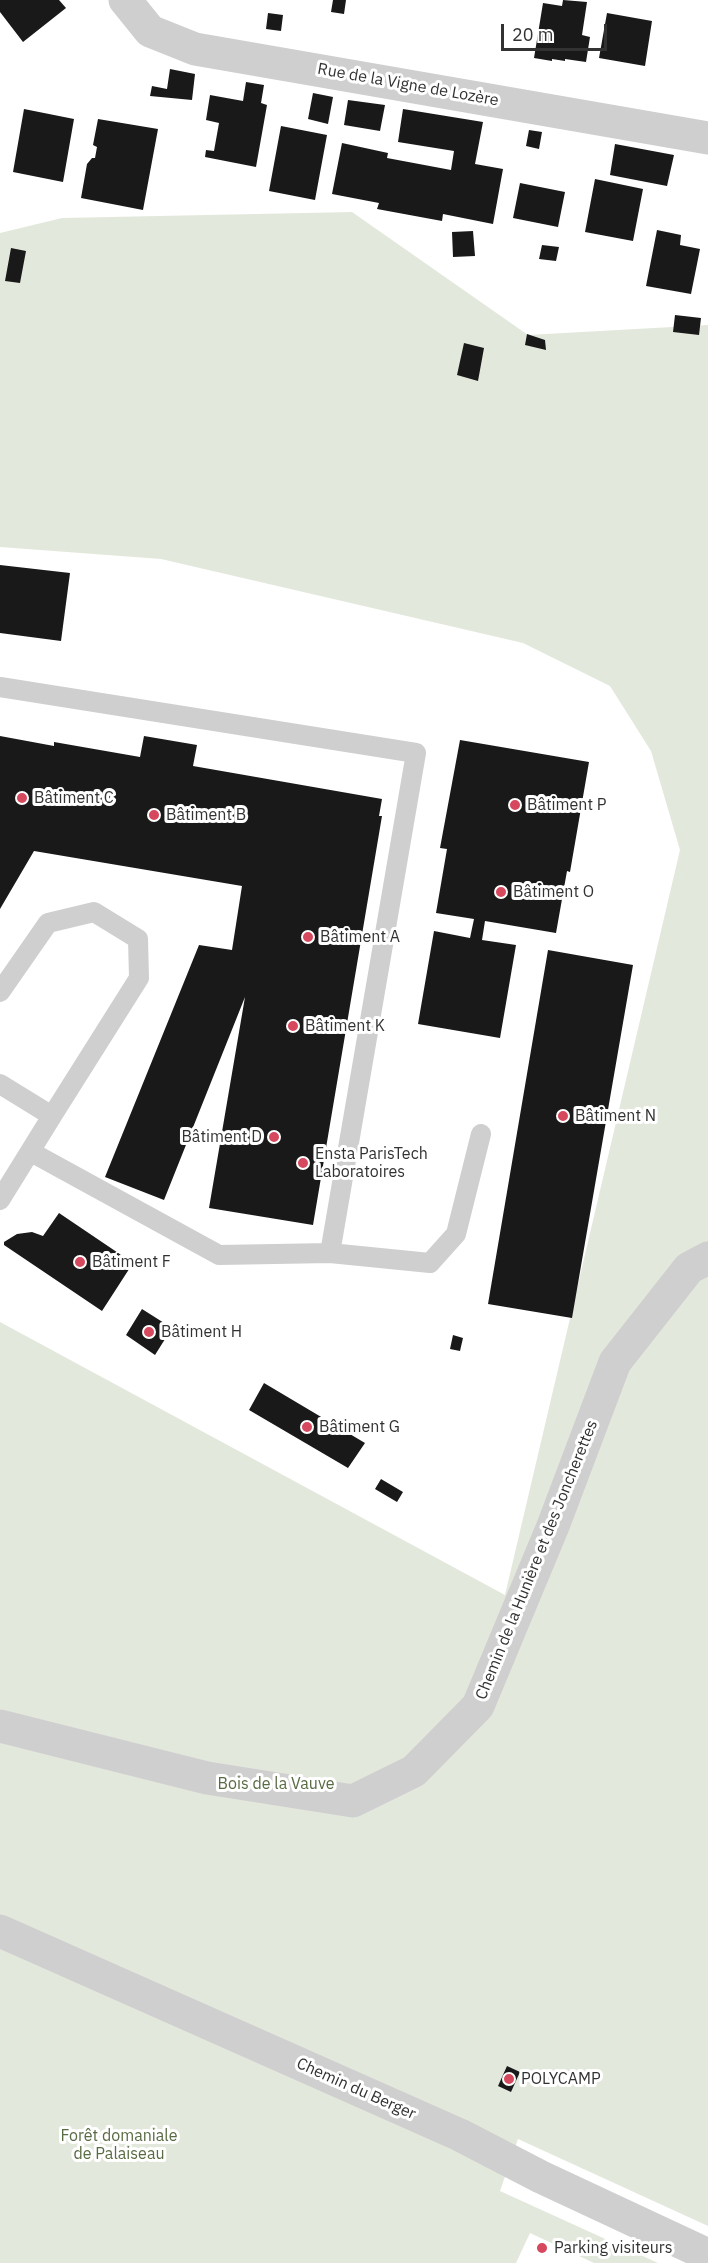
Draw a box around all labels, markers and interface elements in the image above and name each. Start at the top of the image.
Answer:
scale bar [504,12,610,50]
text: 20 m [512,23,554,46]
street label: Rue de la Vigne de Lozère [316,60,500,110]
place label: Bâtiment C [34,788,114,808]
marker: Bâtiment C [15,791,29,805]
place label: Bâtiment P [527,795,607,815]
marker: Bâtiment P [508,798,522,812]
place label: Bâtiment B [166,805,246,825]
marker: Bâtiment B [147,808,161,822]
place label: Bâtiment O [513,882,594,902]
marker: Bâtiment O [494,885,508,899]
place label: Bâtiment A [320,927,400,947]
marker: Bâtiment A [301,930,315,944]
place label: Bâtiment K [305,1016,385,1036]
marker: Bâtiment K [286,1019,300,1033]
place label: Bâtiment N [575,1106,656,1126]
marker: Bâtiment N [556,1109,570,1123]
place label: Bâtiment D [181,1127,262,1147]
marker: Bâtiment D [267,1130,281,1144]
place label: Ensta ParisTech Laboratoires [315,1144,428,1182]
marker: Ensta ParisTech Laboratoires [296,1156,310,1170]
place label: Bâtiment F [92,1252,171,1272]
marker: Bâtiment F [73,1255,87,1269]
place label: Bâtiment H [161,1322,242,1342]
marker: Bâtiment H [142,1325,156,1339]
place label: Bâtiment G [319,1417,400,1437]
street label: Chemin de la Hunière et des Joncherettes [472,1417,602,1703]
marker: Bâtiment G [300,1420,314,1434]
park label: Bois de la Vauve [218,1774,334,1794]
street label: Chemin du Berger [293,2054,419,2124]
place label: POLYCAMP [521,2069,601,2089]
marker: POLYCAMP [502,2072,516,2086]
park label: Forêt domaniale de Palaiseau [61,2126,177,2164]
place label: Parking visiteurs [554,2238,672,2258]
marker: Parking visiteurs [535,2241,549,2255]

